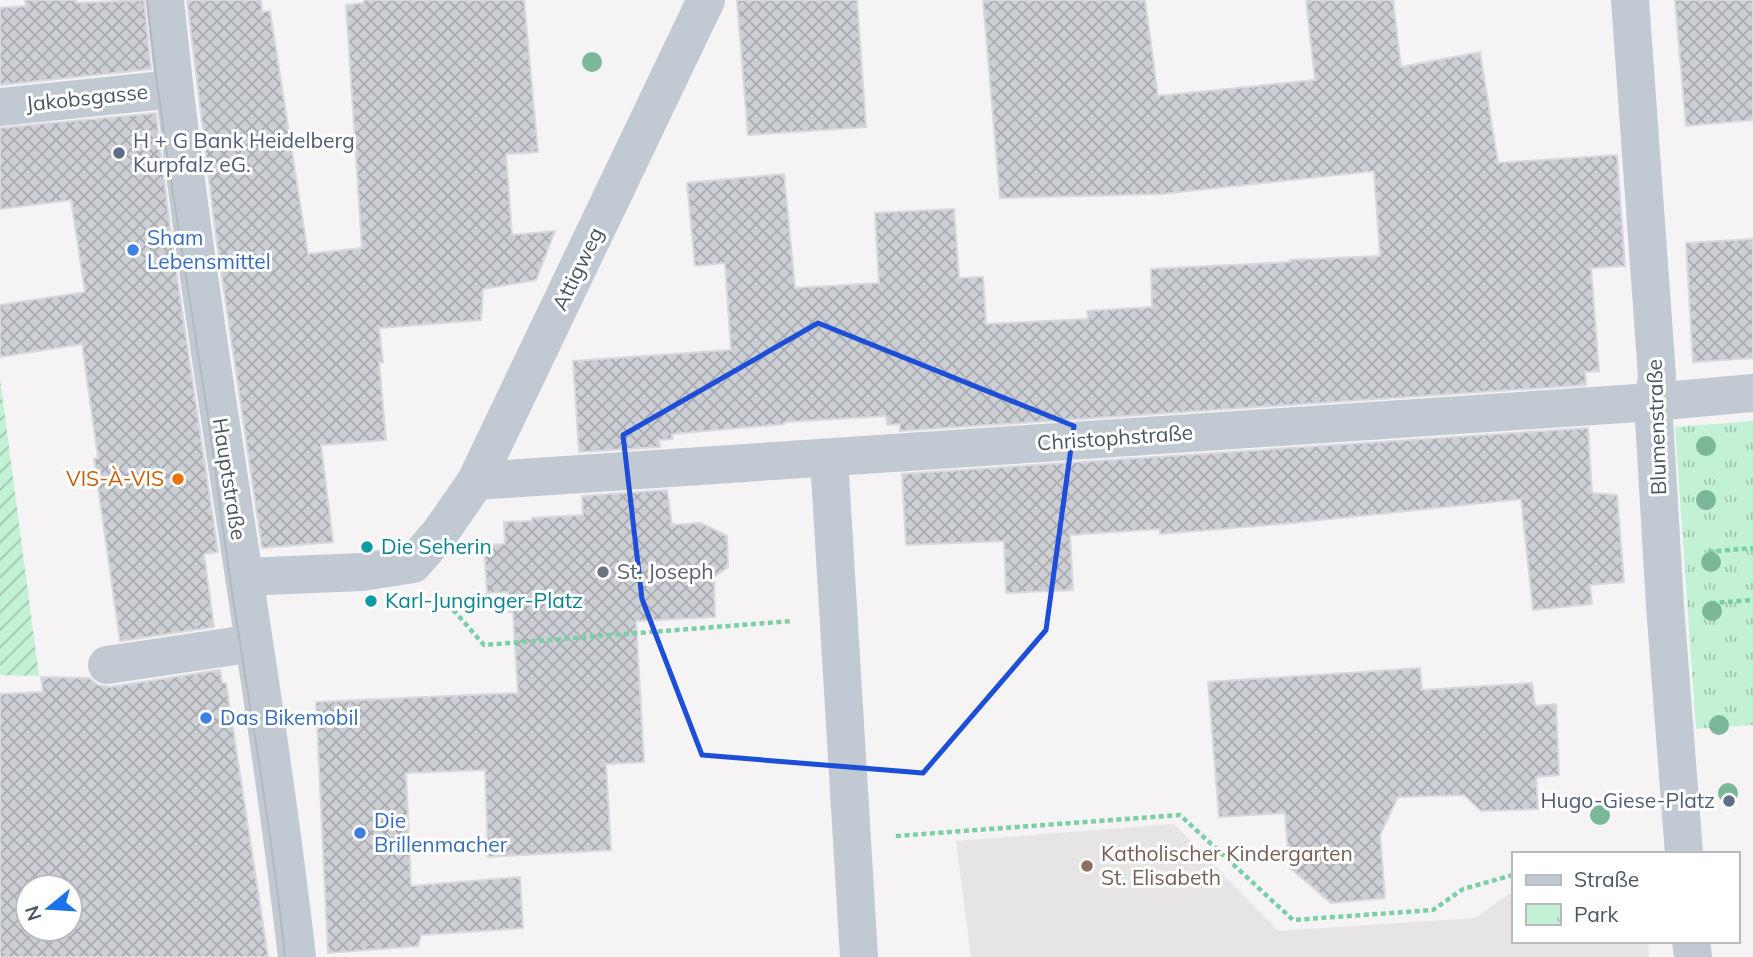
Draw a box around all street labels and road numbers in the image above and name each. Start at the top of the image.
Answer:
street label: Jakobsgasse [25,78,149,116]
street label: Attigweg [546,223,608,314]
street label: Blumenstraße [1641,359,1671,495]
street label: Hauptstraße [208,416,252,542]
street label: Christophstraße [1036,419,1194,455]

